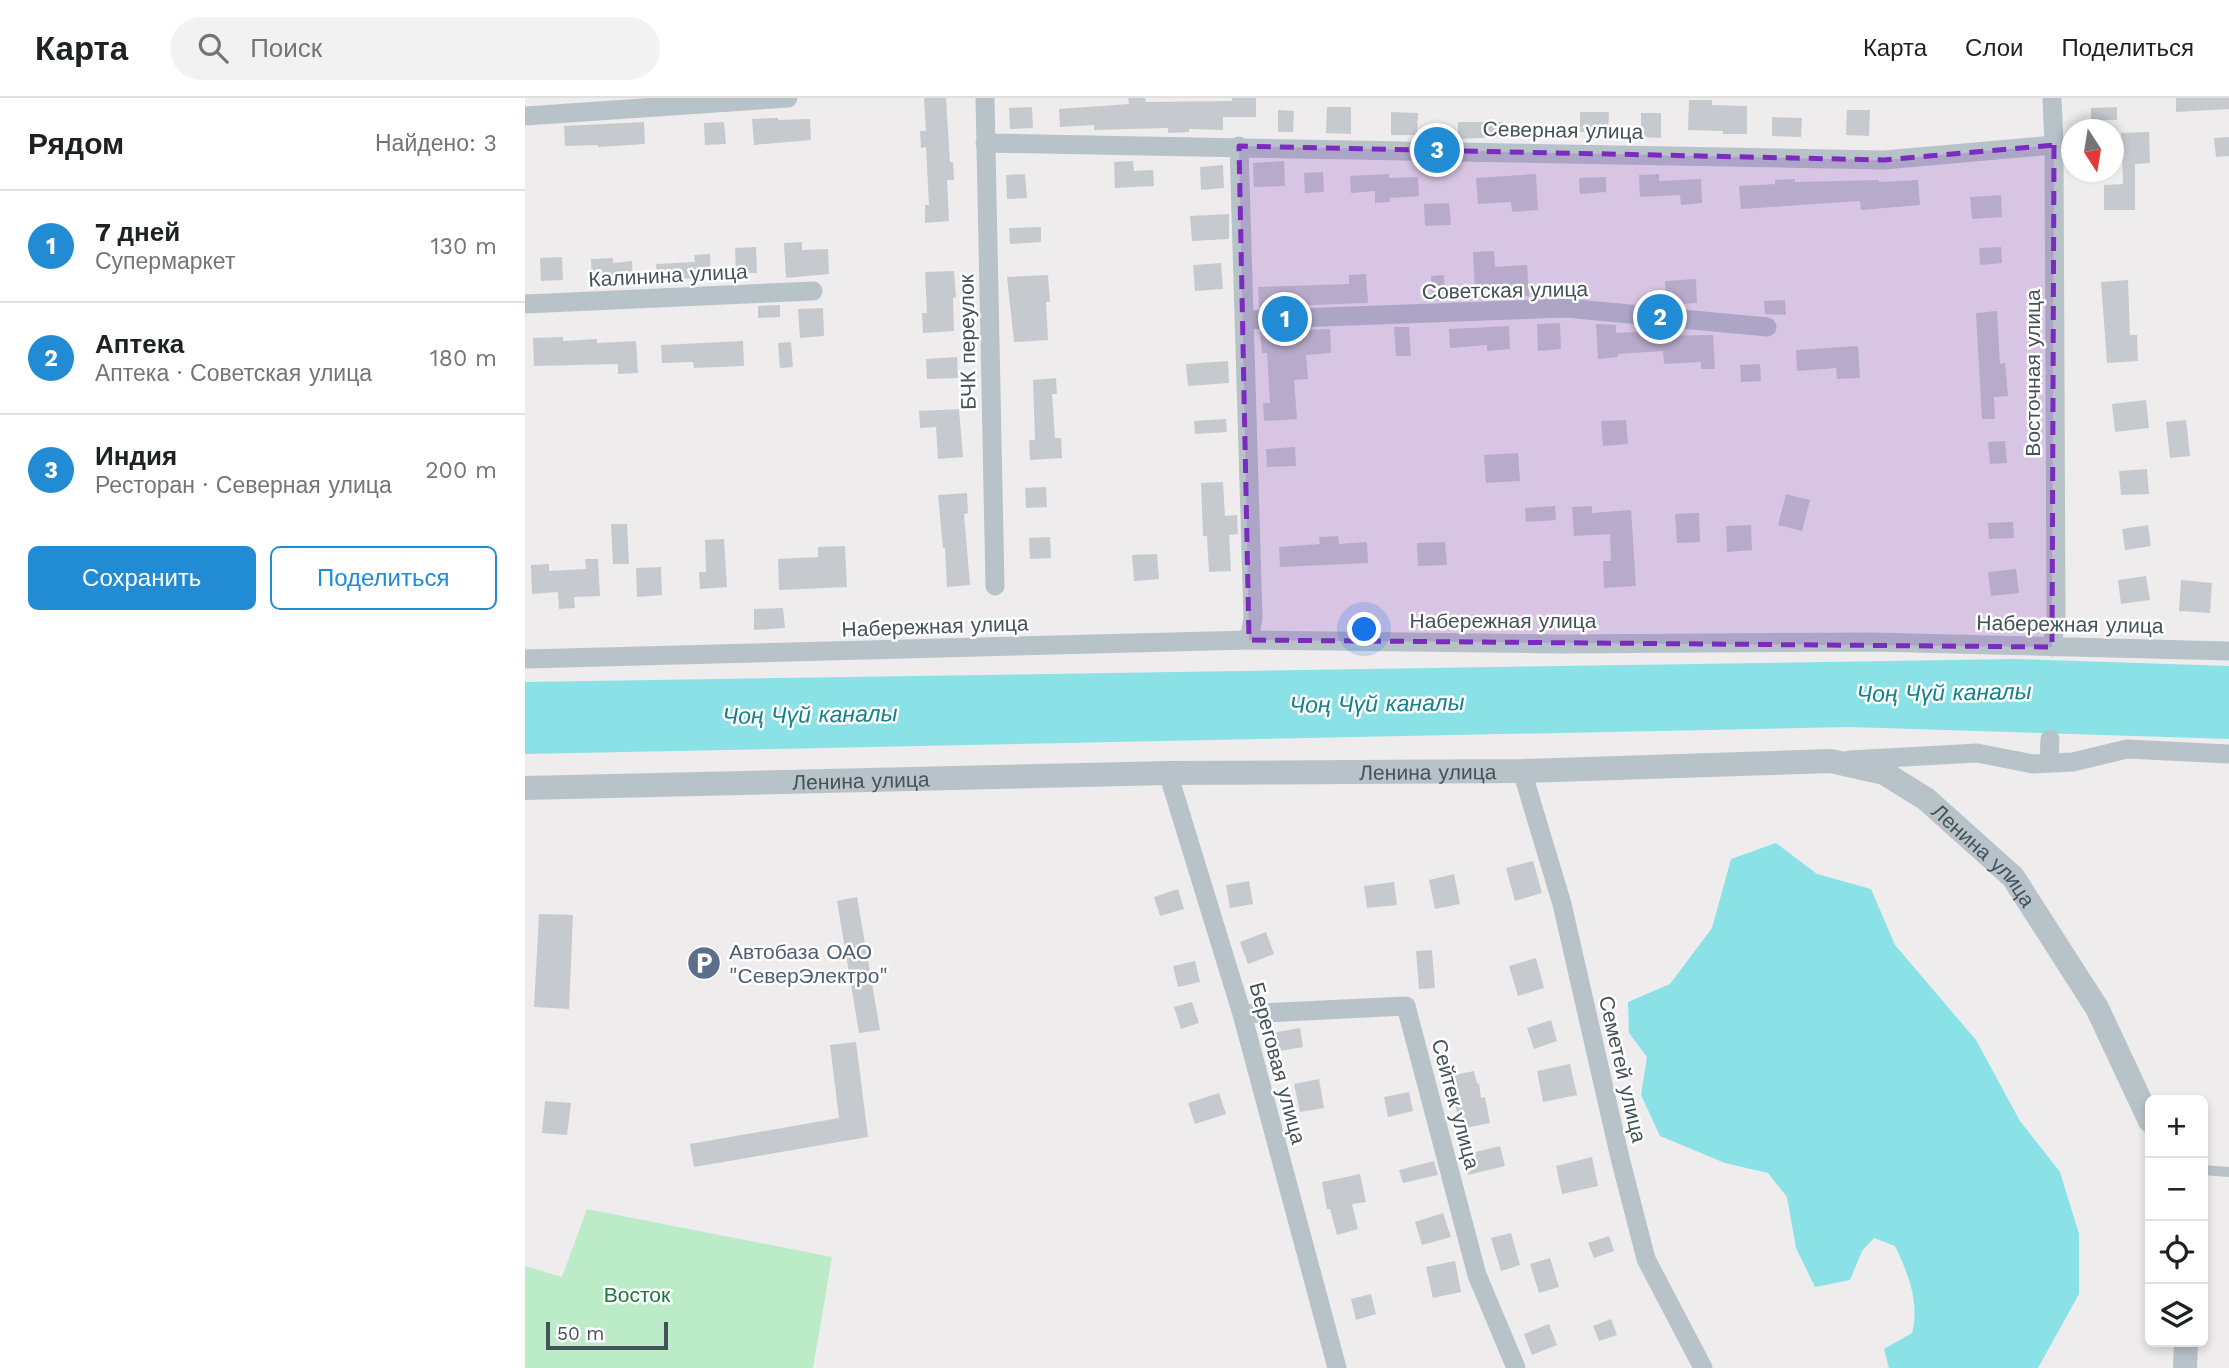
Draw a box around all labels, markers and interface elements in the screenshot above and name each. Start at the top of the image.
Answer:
search box [170,17,660,80]
text: Карта [35,29,128,68]
icon: search [194,29,232,67]
text: Поиск [250,33,322,63]
text: Карта [1863,34,1927,62]
text: Слои [1965,34,2023,62]
text: Поделиться [2061,34,2194,62]
street label: Северная улица [1482,116,1644,144]
north arrow [2061,119,2124,182]
pin: 3 [1414,124,1460,176]
text: Рядом [28,126,124,161]
text: Найдено: 3 [375,130,497,157]
text: 7 дней [95,217,180,247]
text: 1 [46,233,56,260]
text: 130 m [431,233,497,260]
text: Супермаркет [95,248,235,275]
street label: Калинина улица [588,258,749,292]
street label: БЧК переулок [953,273,981,410]
street label: Советская улица [1422,276,1589,304]
street label: Восточная улица [2020,289,2045,457]
pin: 2 [1637,291,1683,343]
pin: 1 [1262,293,1308,345]
text: Аптека [95,329,184,359]
text: 2 [44,345,58,372]
text: 180 m [430,345,497,372]
text: Аптека · Советская улица [95,360,372,387]
text: Индия [95,441,177,471]
text: 3 [44,457,58,484]
text: 200 m [425,457,497,484]
text: Ресторан · Северная улица [95,472,392,499]
button: Сохранить [28,546,256,610]
button: Поделиться [270,546,497,610]
street label: Набережная улица [1409,608,1597,633]
street label: Набережная улица [841,610,1029,642]
street label: Набережная улица [1976,610,2164,638]
your location [1347,612,1381,646]
water label: Чоң Чүй каналы [1856,678,2032,708]
water label: Чоң Чүй каналы [1289,689,1465,719]
water label: Чоң Чүй каналы [722,700,898,730]
street label: Ленина улица [1359,759,1497,784]
street label: Ленина улица [792,766,930,794]
street label: Ленина улица [1927,798,2041,911]
place label: Автобаза ОАО "СеверЭлектро" [729,939,888,988]
parking icon: Автобаза ОАО "СеверЭлектро" [685,944,723,982]
street label: Береговая улица [1244,979,1312,1147]
street label: Семетей улица [1594,993,1652,1145]
street label: Сейтек улица [1427,1036,1485,1172]
map controls [2145,1095,2208,1347]
button: + [2145,1095,2208,1158]
button: − [2145,1158,2208,1221]
button: locate [2145,1221,2208,1284]
park label: Восток [604,1282,671,1307]
button: layers [2145,1284,2208,1347]
scale bar [546,1319,669,1351]
text: 50 m [557,1322,604,1345]

